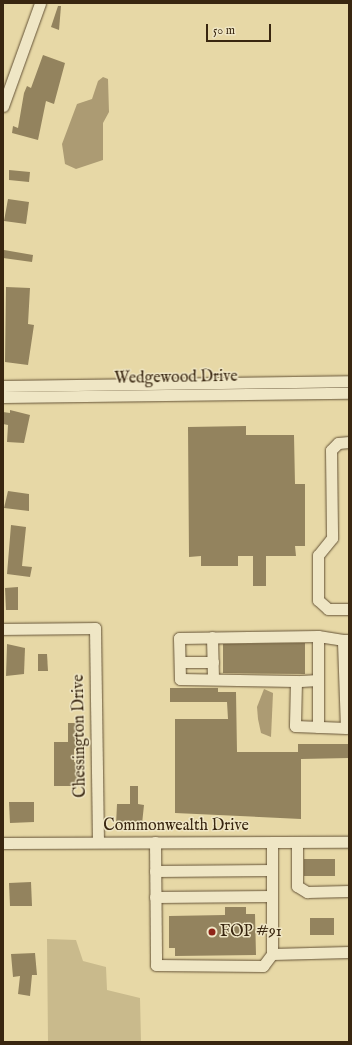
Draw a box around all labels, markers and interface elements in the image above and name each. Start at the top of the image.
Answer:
scale bar [208,16,273,42]
text: 50 m [213,23,235,38]
street label: Wedgewood Drive [114,367,238,389]
street label: Chessington Drive [69,674,91,798]
street label: Commonwealth Drive [103,816,249,836]
place label: FOP #91 [220,922,282,942]
marker: FOP #91 [207,927,217,937]

